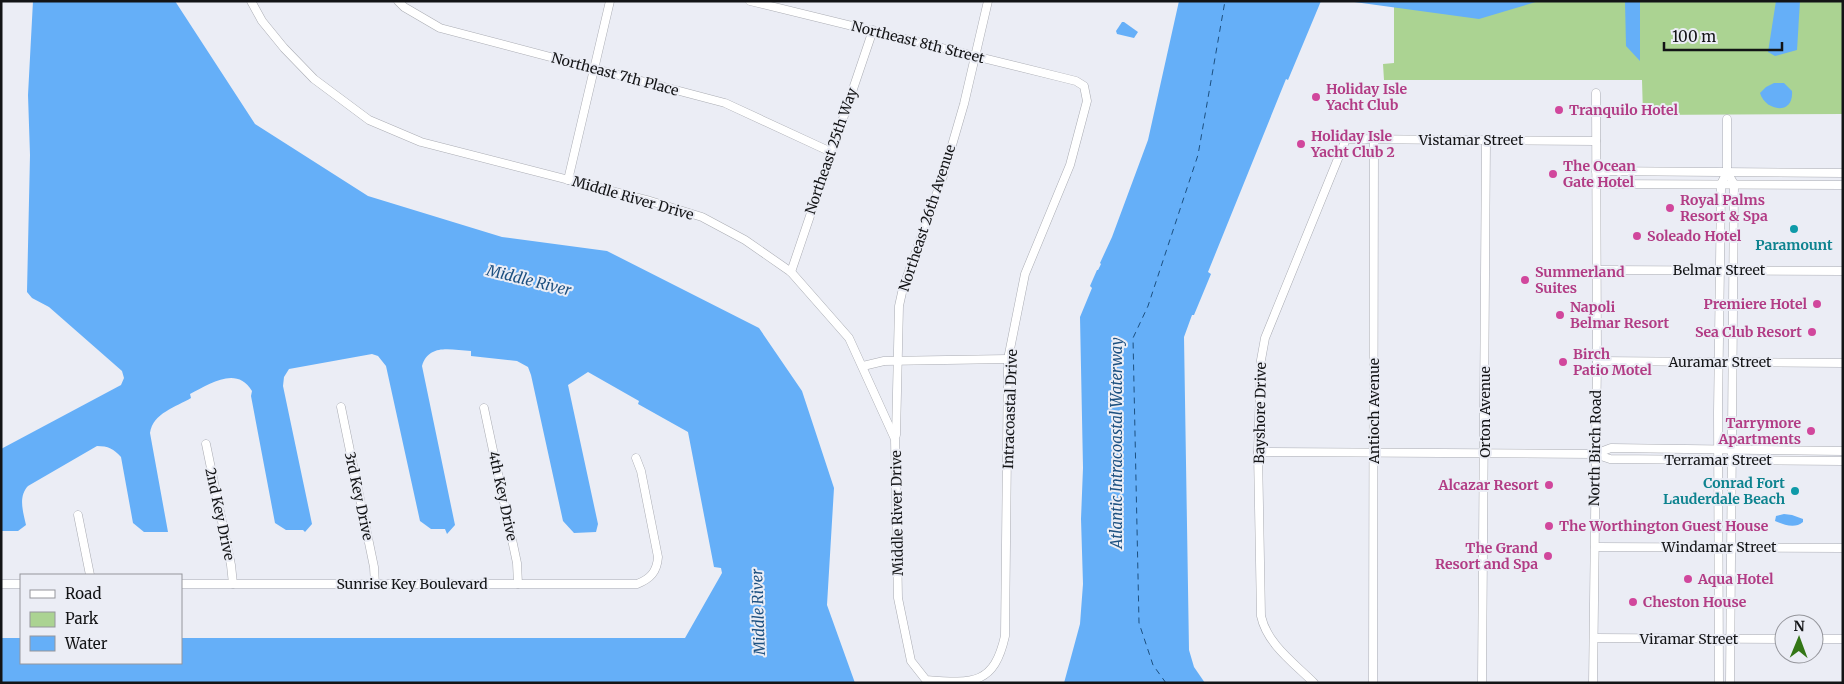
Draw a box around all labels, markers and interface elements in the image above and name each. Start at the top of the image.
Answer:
street label: Northeast 8th Street [850,17,987,67]
scale bar [1664,20,1782,52]
text: 100 m [1672,27,1716,46]
street label: Northeast 7th Place [549,48,681,100]
place label: Holiday Isle Yacht Club [1325,80,1408,114]
street label: Northeast 25th Way [801,85,861,217]
marker: Holiday Isle Yacht Club [1310,91,1322,103]
place label: Tranquilo Hotel [1569,101,1678,119]
marker: Tranquilo Hotel [1553,104,1565,116]
place label: Holiday Isle Yacht Club 2 [1310,127,1395,161]
street label: Vistamar Street [1418,131,1524,149]
marker: Holiday Isle Yacht Club 2 [1295,138,1307,150]
street label: Northeast 26th Avenue [895,142,959,294]
place label: The Ocean Gate Hotel [1563,157,1636,191]
marker: The Ocean Gate Hotel [1547,168,1559,180]
street label: Middle River Drive [570,172,696,224]
place label: Royal Palms Resort & Spa [1680,191,1768,225]
marker: Royal Palms Resort & Spa [1664,202,1676,214]
marker: Paramount [1788,223,1800,235]
place label: Soleado Hotel [1647,227,1742,245]
marker: Soleado Hotel [1631,230,1643,242]
place label: Paramount [1755,236,1833,254]
water label: Middle River [484,260,574,300]
street label: Belmar Street [1673,261,1766,279]
place label: Summerland Suites [1535,263,1625,297]
marker: Summerland Suites [1519,274,1531,286]
place label: Premiere Hotel [1703,295,1807,313]
place label: Napoli Belmar Resort [1570,298,1670,332]
marker: Premiere Hotel [1811,298,1823,310]
marker: Napoli Belmar Resort [1554,309,1566,321]
place label: Sea Club Resort [1695,323,1802,341]
marker: Sea Club Resort [1806,326,1818,338]
water label: Atlantic Intracoastal Waterway [1107,337,1126,550]
place label: Birch Patio Motel [1573,345,1652,379]
street label: Intracoastal Drive [999,349,1021,469]
street label: Auramar Street [1668,353,1772,371]
marker: Birch Patio Motel [1557,356,1569,368]
street label: Antioch Avenue [1365,358,1383,465]
street label: Bayshore Drive [1250,362,1270,464]
street label: Orton Avenue [1476,366,1494,458]
street label: North Birch Road [1585,389,1605,506]
place label: Tarrymore Apartments [1717,414,1801,448]
marker: Tarrymore Apartments [1805,425,1817,437]
street label: 4th Key Drive [485,449,521,543]
street label: 3rd Key Drive [341,450,377,542]
street label: Middle River Drive [887,450,907,576]
street label: Terramar Street [1664,451,1772,469]
street label: 2nd Key Drive [201,466,239,562]
place label: Conrad Fort Lauderdale Beach [1663,474,1786,508]
place label: Alcazar Resort [1437,476,1539,494]
marker: Alcazar Resort [1543,479,1555,491]
marker: Conrad Fort Lauderdale Beach [1789,485,1801,497]
place label: The Worthington Guest House [1559,517,1769,535]
marker: The Worthington Guest House [1543,520,1555,532]
street label: Windamar Street [1661,538,1777,556]
place label: The Grand Resort and Spa [1435,539,1538,573]
marker: The Grand Resort and Spa [1542,550,1554,562]
water label: Middle River [747,568,769,656]
place label: Aqua Hotel [1697,570,1774,588]
marker: Aqua Hotel [1682,573,1694,585]
legend [20,574,182,664]
street label: Sunrise Key Boulevard [336,575,488,593]
text: Road [65,584,101,603]
place label: Cheston House [1643,593,1747,611]
marker: Cheston House [1627,596,1639,608]
text: Park [65,609,99,628]
north arrow [1774,614,1824,664]
text: N [1794,617,1805,635]
street label: Viramar Street [1639,630,1739,648]
text: Water [64,634,108,653]

